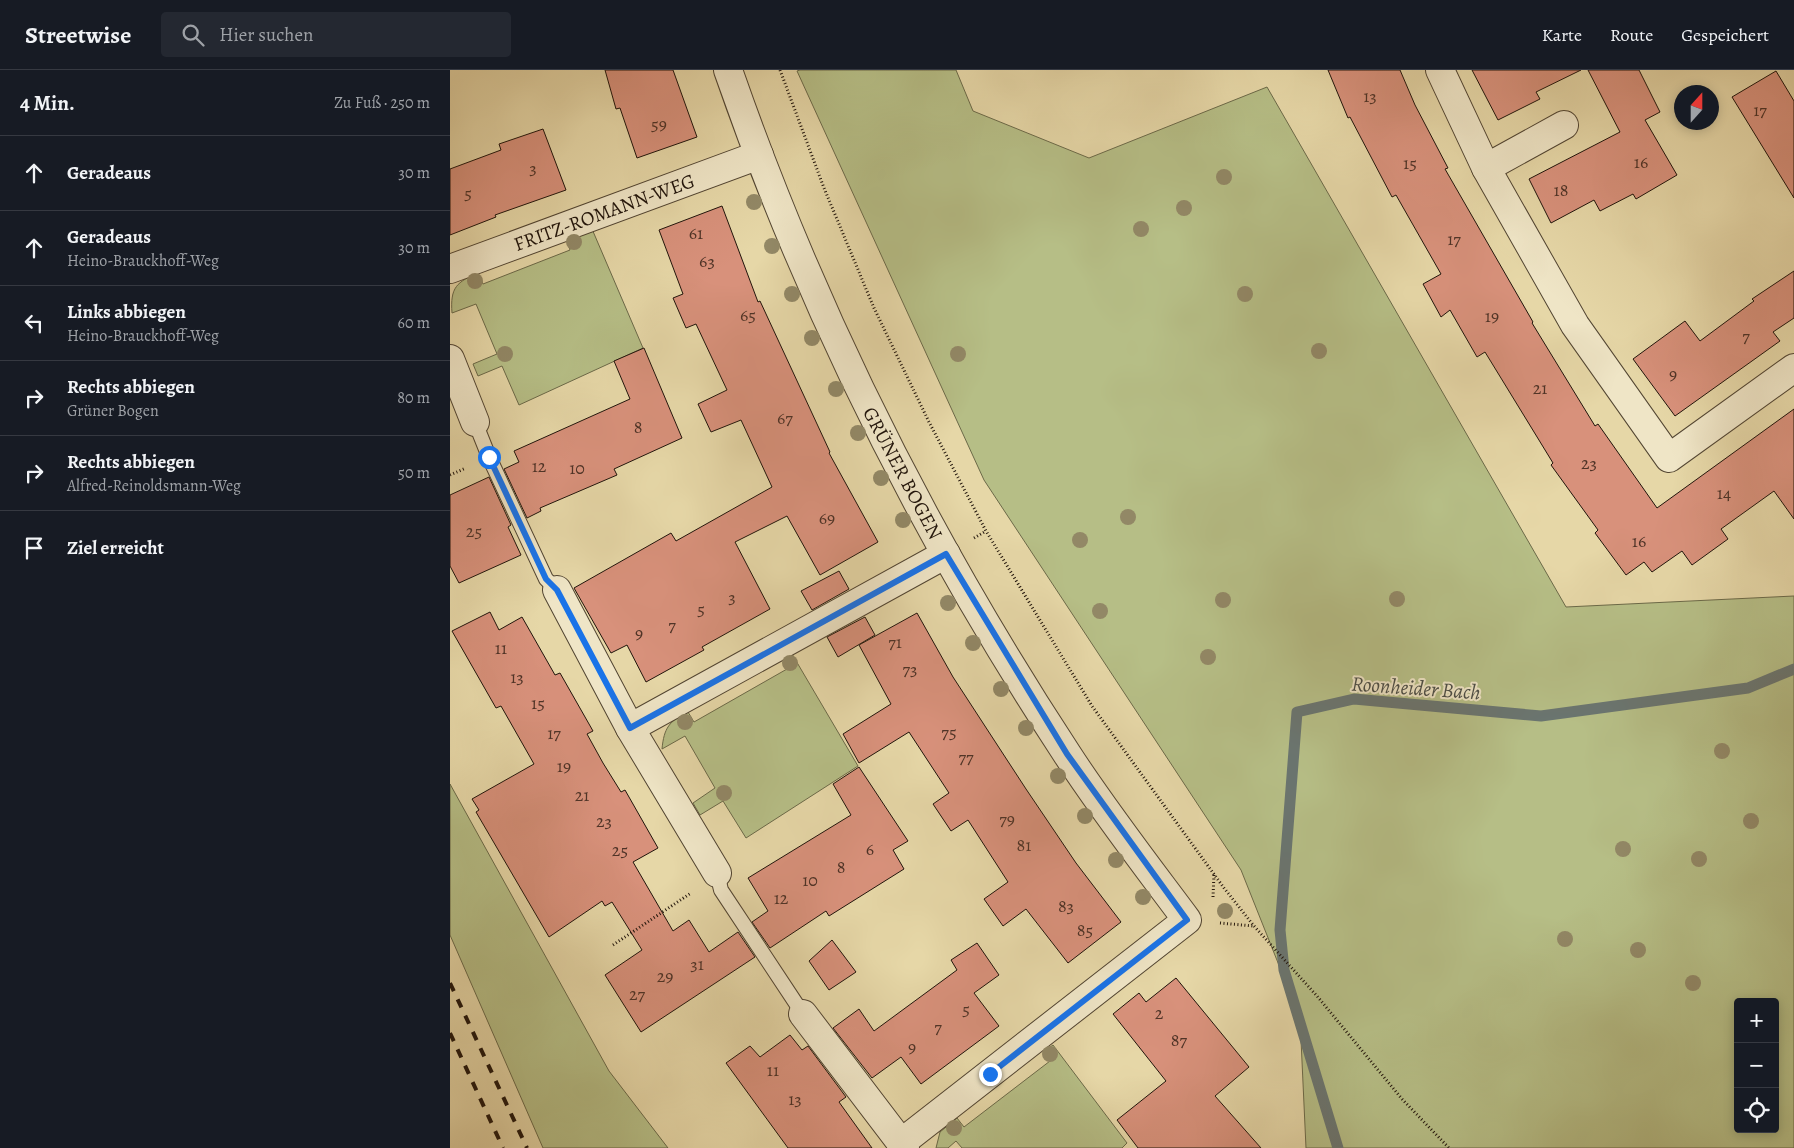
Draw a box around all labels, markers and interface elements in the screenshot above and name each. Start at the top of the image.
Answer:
search box [161,12,511,57]
text: Streetwise [25,19,131,51]
icon: search [179,21,207,49]
text: Hier suchen [219,22,313,48]
text: Karte [1542,23,1582,47]
text: Route [1610,23,1653,47]
text: Gespeichert [1681,23,1769,47]
house number: 13 [1363,84,1377,108]
north arrow [1674,85,1719,130]
text: 4 Min. [20,89,75,117]
text: Zu Fuß · 250 m [334,92,430,114]
house number: 17 [1753,98,1767,122]
house number: 59 [651,112,667,136]
house number: 16 [1634,150,1648,174]
house number: 15 [1403,151,1417,175]
house number: 3 [529,156,537,180]
icon: ahead [20,159,48,187]
text: Geradeaus [67,160,151,186]
text: 30 m [398,162,430,184]
street label: FRITZ-ROMANN-WEG [510,167,698,258]
house number: 18 [1554,178,1568,202]
house number: 5 [464,181,472,205]
house number: 61 [689,221,703,245]
text: Geradeaus [67,224,151,250]
house number: 17 [1447,227,1461,251]
icon: ahead [20,234,48,262]
text: 30 m [398,237,430,259]
house number: 63 [699,249,715,273]
text: Heino-Brauckhoff-Weg [67,250,219,272]
text: Links abbiegen [67,299,186,325]
house number: 65 [740,303,756,327]
house number: 19 [1485,304,1499,328]
icon: left [20,309,48,337]
text: 60 m [398,312,430,334]
house number: 7 [1742,324,1750,348]
text: Heino-Brauckhoff-Weg [67,325,219,347]
house number: 9 [1669,362,1677,386]
text: Rechts abbiegen [67,374,195,400]
house number: 21 [1533,376,1547,400]
icon: right [20,384,48,412]
text: 80 m [397,387,430,409]
text: Grüner Bogen [67,400,159,422]
street label: GRÜNER BOGEN [856,402,949,544]
house number: 67 [777,406,793,430]
house number: 8 [634,415,642,439]
route start [478,446,501,469]
text: Rechts abbiegen [67,449,195,475]
house number: 23 [1581,451,1597,475]
house number: 12 [532,454,547,478]
house number: 10 [569,456,585,480]
icon: right [20,459,48,487]
text: 50 m [398,462,430,484]
text: Alfred-Reinoldsmann-Weg [67,475,241,497]
house number: 14 [1717,481,1731,505]
house number: 69 [819,506,835,530]
house number: 25 [466,519,482,543]
house number: 16 [1632,529,1646,553]
icon: arrive [20,534,48,562]
text: Ziel erreicht [67,535,164,561]
house number: 3 [728,585,736,609]
house number: 5 [697,597,705,621]
house number: 7 [668,613,676,637]
house number: 9 [635,621,643,645]
house number: 71 [888,630,902,654]
house number: 11 [495,636,507,660]
house number: 73 [902,657,918,681]
house number: 13 [510,665,524,689]
water label: Roonheider Bach [1350,670,1482,706]
house number: 15 [531,691,545,715]
house number: 75 [941,720,957,744]
house number: 17 [547,721,561,745]
house number: 77 [958,745,974,769]
house number: 19 [557,754,571,778]
house number: 21 [575,783,589,807]
house number: 79 [999,807,1015,831]
house number: 23 [596,809,612,833]
house number: 81 [1017,833,1031,857]
house number: 6 [866,837,874,861]
house number: 25 [612,838,628,862]
house number: 8 [837,855,845,879]
house number: 10 [802,868,818,892]
house number: 12 [774,886,789,910]
house number: 83 [1058,894,1074,918]
house number: 85 [1077,918,1093,942]
house number: 31 [690,952,704,976]
house number: 29 [657,964,673,988]
house number: 27 [629,982,645,1006]
house number: 5 [962,997,970,1021]
map controls [1734,998,1779,1133]
button: + [1734,998,1779,1043]
house number: 2 [1155,1001,1164,1025]
house number: 7 [934,1015,942,1039]
house number: 87 [1171,1028,1188,1052]
house number: 9 [908,1035,916,1059]
button: − [1734,1043,1779,1088]
house number: 11 [767,1058,779,1082]
route end [979,1063,1002,1086]
house number: 13 [788,1087,802,1111]
button: locate [1734,1088,1779,1133]

